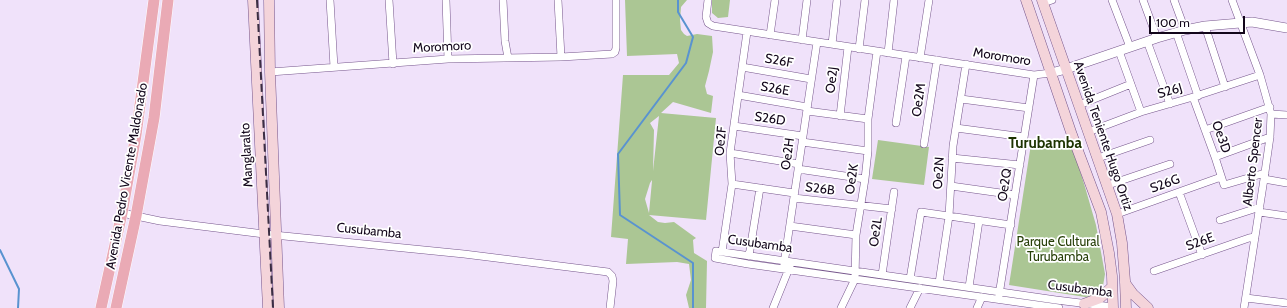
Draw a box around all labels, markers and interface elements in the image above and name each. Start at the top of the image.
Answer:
scale bar [1151,8,1247,34]
text: 100 m [1156,15,1190,30]
street label: Moromoro [412,38,472,56]
street label: Moromoro [972,45,1032,69]
street label: S26F [764,51,794,71]
street label: Avenida Teniente Hugo Ortiz [1070,59,1136,213]
street label: Oe2J [823,66,841,94]
street label: S26E [759,79,791,99]
street label: S26J [1156,80,1184,102]
street label: Avenida Pedro Vicente Maldonado [103,82,151,270]
street label: Oe2M [909,82,929,118]
street label: S26D [753,109,787,129]
street label: Alberto Spencer [1240,117,1266,207]
street label: Oe3D [1208,119,1234,155]
street label: Manglaralto [238,122,256,188]
street label: Oe2F [712,125,730,157]
district label: Turubamba [1008,135,1082,153]
street label: Oe2H [778,137,798,171]
street label: Oe2N [930,156,948,190]
street label: Oe2K [842,163,862,195]
street label: Oe2Q [995,167,1015,203]
street label: S26G [1148,171,1182,197]
street label: S26B [804,179,836,199]
street label: Oe2L [866,216,886,248]
street label: Cusubamba [336,220,402,242]
street label: S26E [1184,230,1216,254]
street label: Cusubamba [727,232,793,256]
park label: Parque Cultural Turubamba [1016,234,1100,265]
street label: Cusubamba [1047,277,1113,301]

